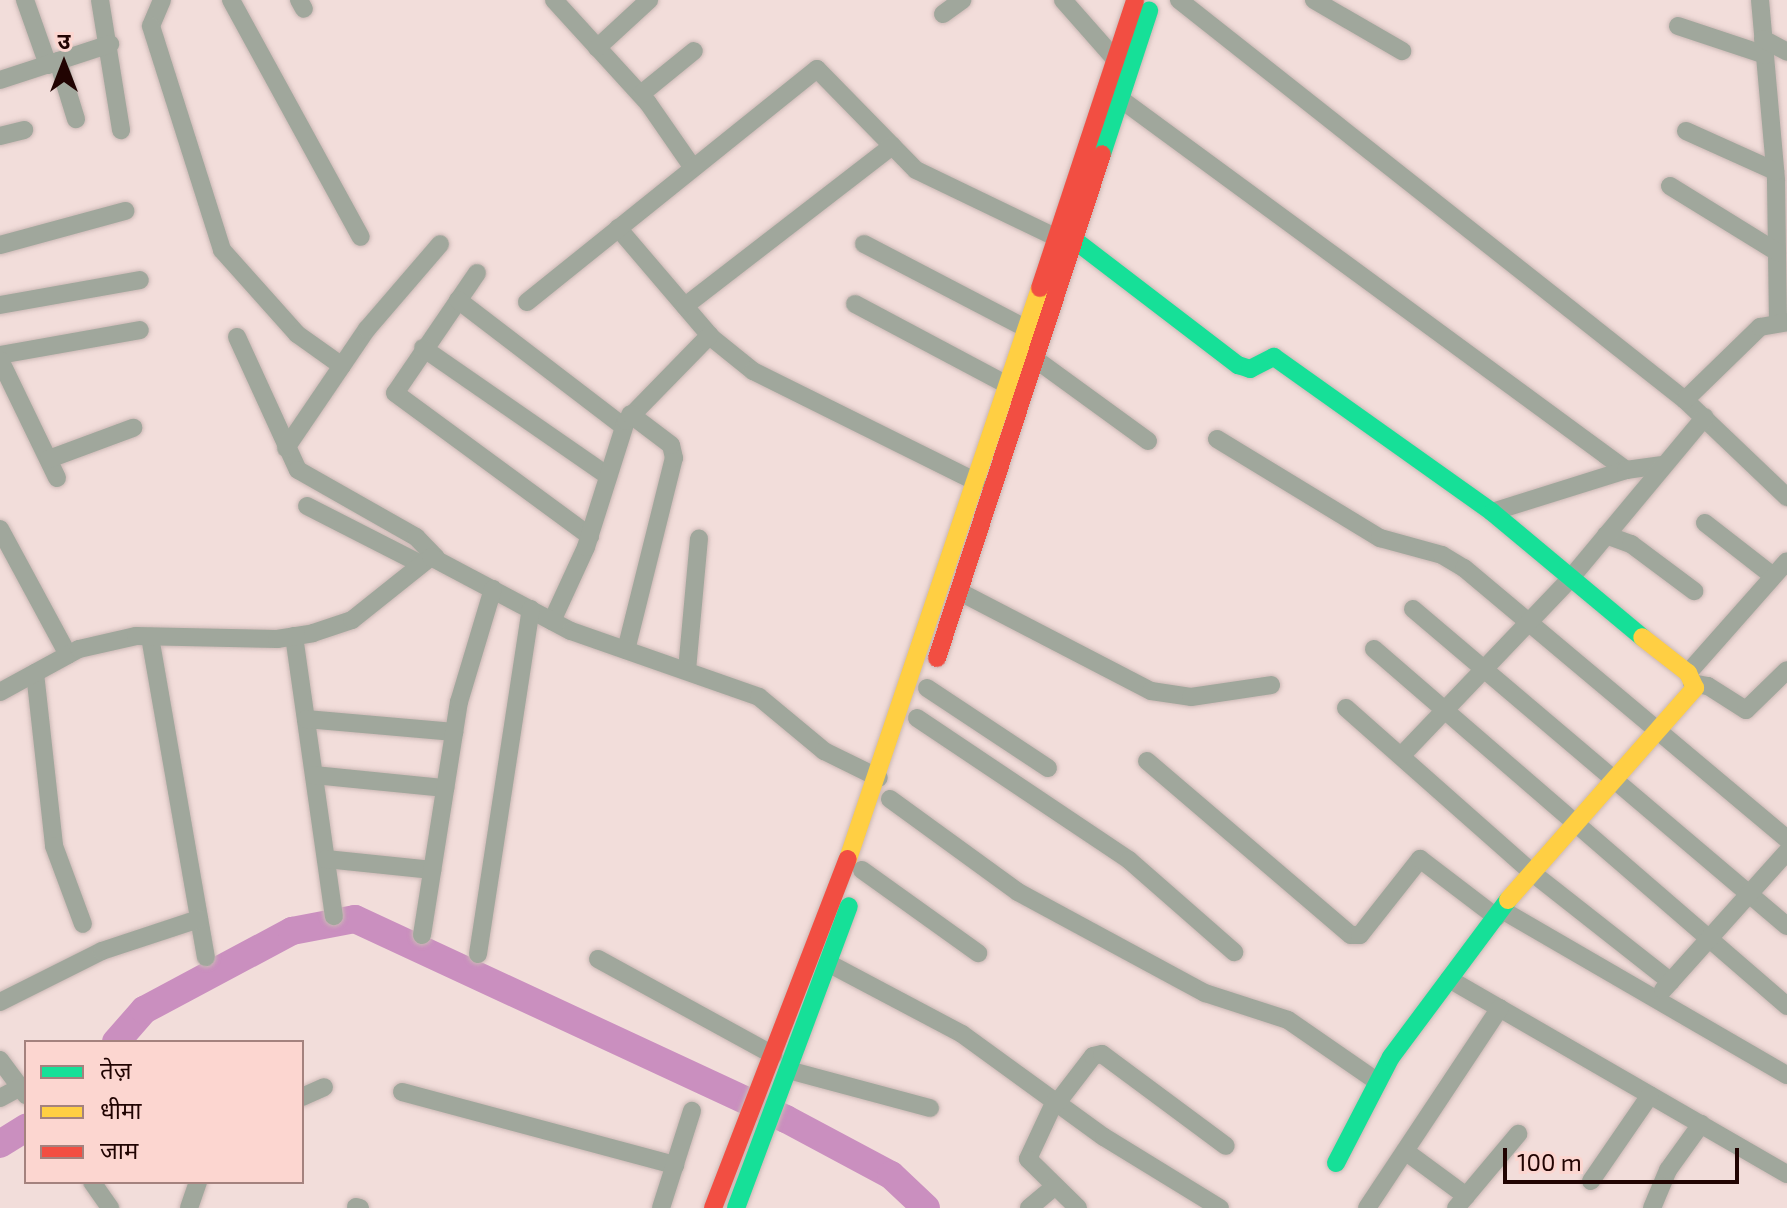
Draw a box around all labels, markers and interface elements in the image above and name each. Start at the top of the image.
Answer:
north arrow [24,24,104,104]
text: उ [58,27,70,53]
legend [24,1040,304,1184]
text: तेज़ [100,1055,132,1084]
text: धीमा [100,1095,142,1124]
scale bar [1507,1132,1743,1182]
text: जाम [100,1135,138,1164]
text: 100 m [1517,1147,1582,1176]

